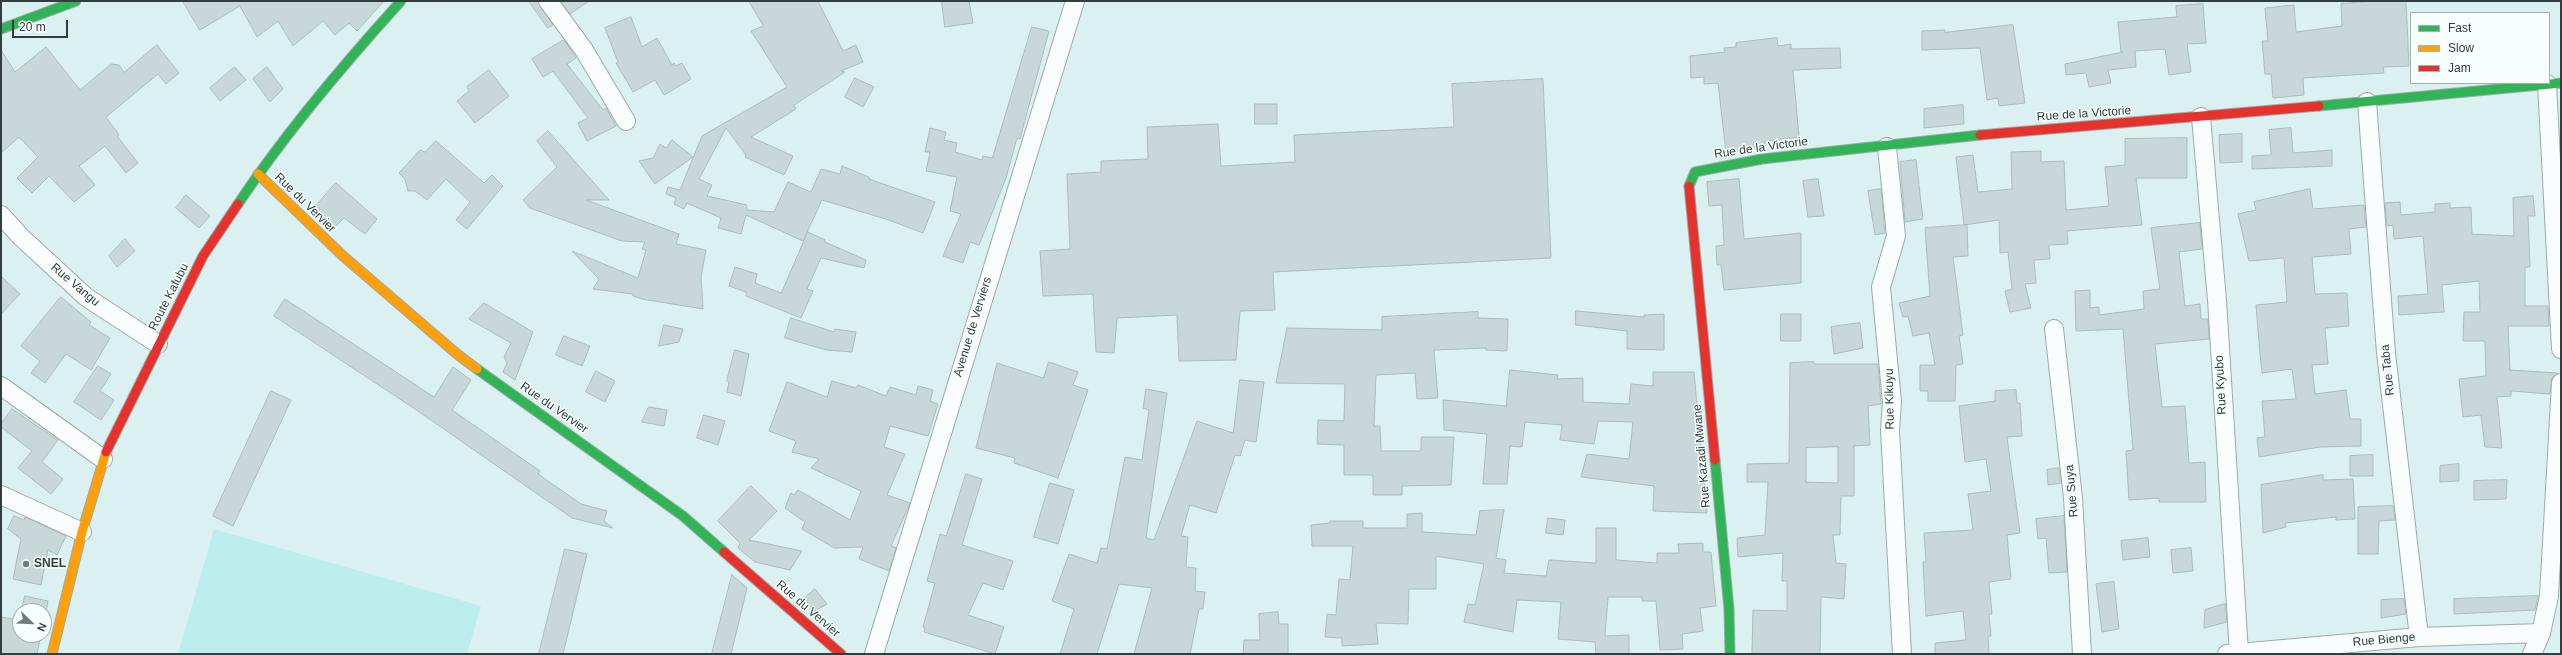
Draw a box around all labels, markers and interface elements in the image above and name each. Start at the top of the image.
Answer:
scale bar [14,12,70,38]
legend [2410,12,2550,84]
text: 20 m [19,20,46,34]
text: Fast [2448,21,2471,35]
text: Slow [2448,41,2474,55]
text: Jam [2448,61,2471,75]
street label: Rue de la Victorie [2036,104,2132,124]
street label: Rue de la Victorie [1713,134,1809,162]
street label: Rue du Vervier [271,170,339,236]
street label: Rue Vangu [48,260,102,310]
street label: Route Kafubu [146,261,192,333]
street label: Avenue de Verviers [951,275,995,379]
street label: Rue Taba [2378,344,2398,396]
street label: Rue Kyubo [2212,355,2230,415]
street label: Rue Kikuyu [1882,368,1898,430]
street label: Rue du Vervier [517,379,591,437]
street label: Rue Kazadi Mwane [1690,404,1714,508]
street label: Rue Suya [2063,464,2081,518]
place label: SNEL [34,557,66,571]
marker: SNEL [21,559,31,569]
street label: Rue du Vervier [773,578,843,640]
north arrow [12,603,52,643]
text: N [35,621,49,633]
street label: Rue Bienge [2352,630,2416,650]

